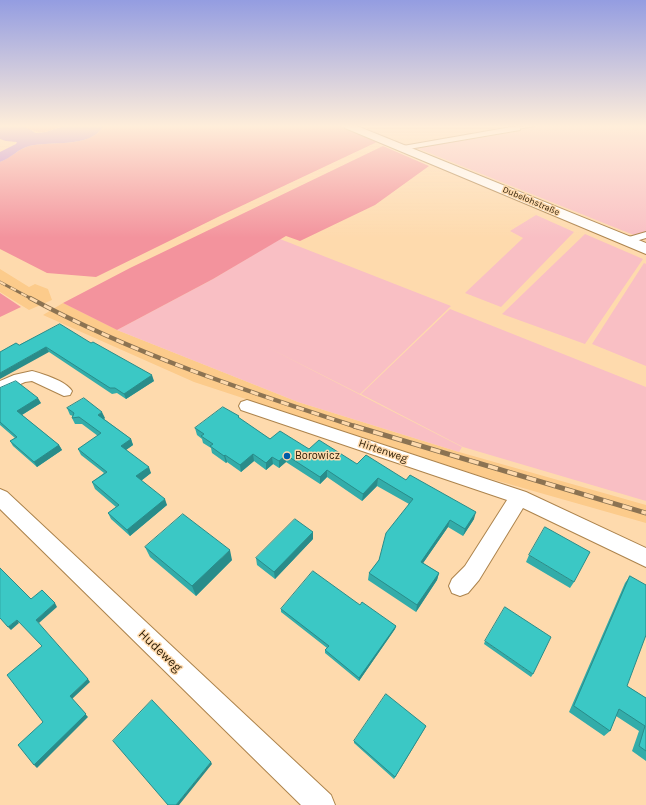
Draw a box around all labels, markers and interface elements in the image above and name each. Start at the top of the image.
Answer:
street label: Dubelohstraße [501,184,561,218]
street label: Hirtenweg [357,436,409,466]
place label: Borowicz [295,449,340,463]
marker: Borowicz [282,451,292,461]
street label: Hudeweg [135,627,185,675]

